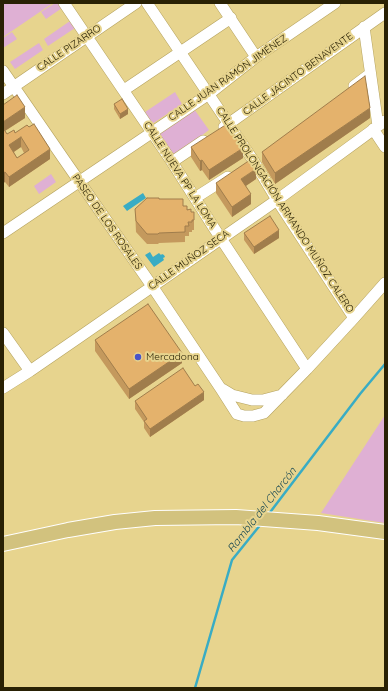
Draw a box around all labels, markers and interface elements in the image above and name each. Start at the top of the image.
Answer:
street label: CALLE PIZARRO [35,22,103,74]
street label: CALLE JACINTO BENAVENTE [241,30,355,118]
street label: CALLE JUAN RAMÓN JIMÉNEZ [166,32,290,124]
street label: CALLE PROLONGACIÓN ARMANDO MUÑOZ CALERO [214,105,356,315]
street label: CALLE NUEVA PP LA LOMA [141,120,219,230]
street label: PASEO DE LOS ROSALES [70,172,144,272]
street label: CALLE MUÑOZ SECA [146,228,232,292]
place label: Mercadona [146,351,199,363]
marker: Mercadona [133,352,143,362]
water label: Rambla del Charcón [225,465,299,555]

